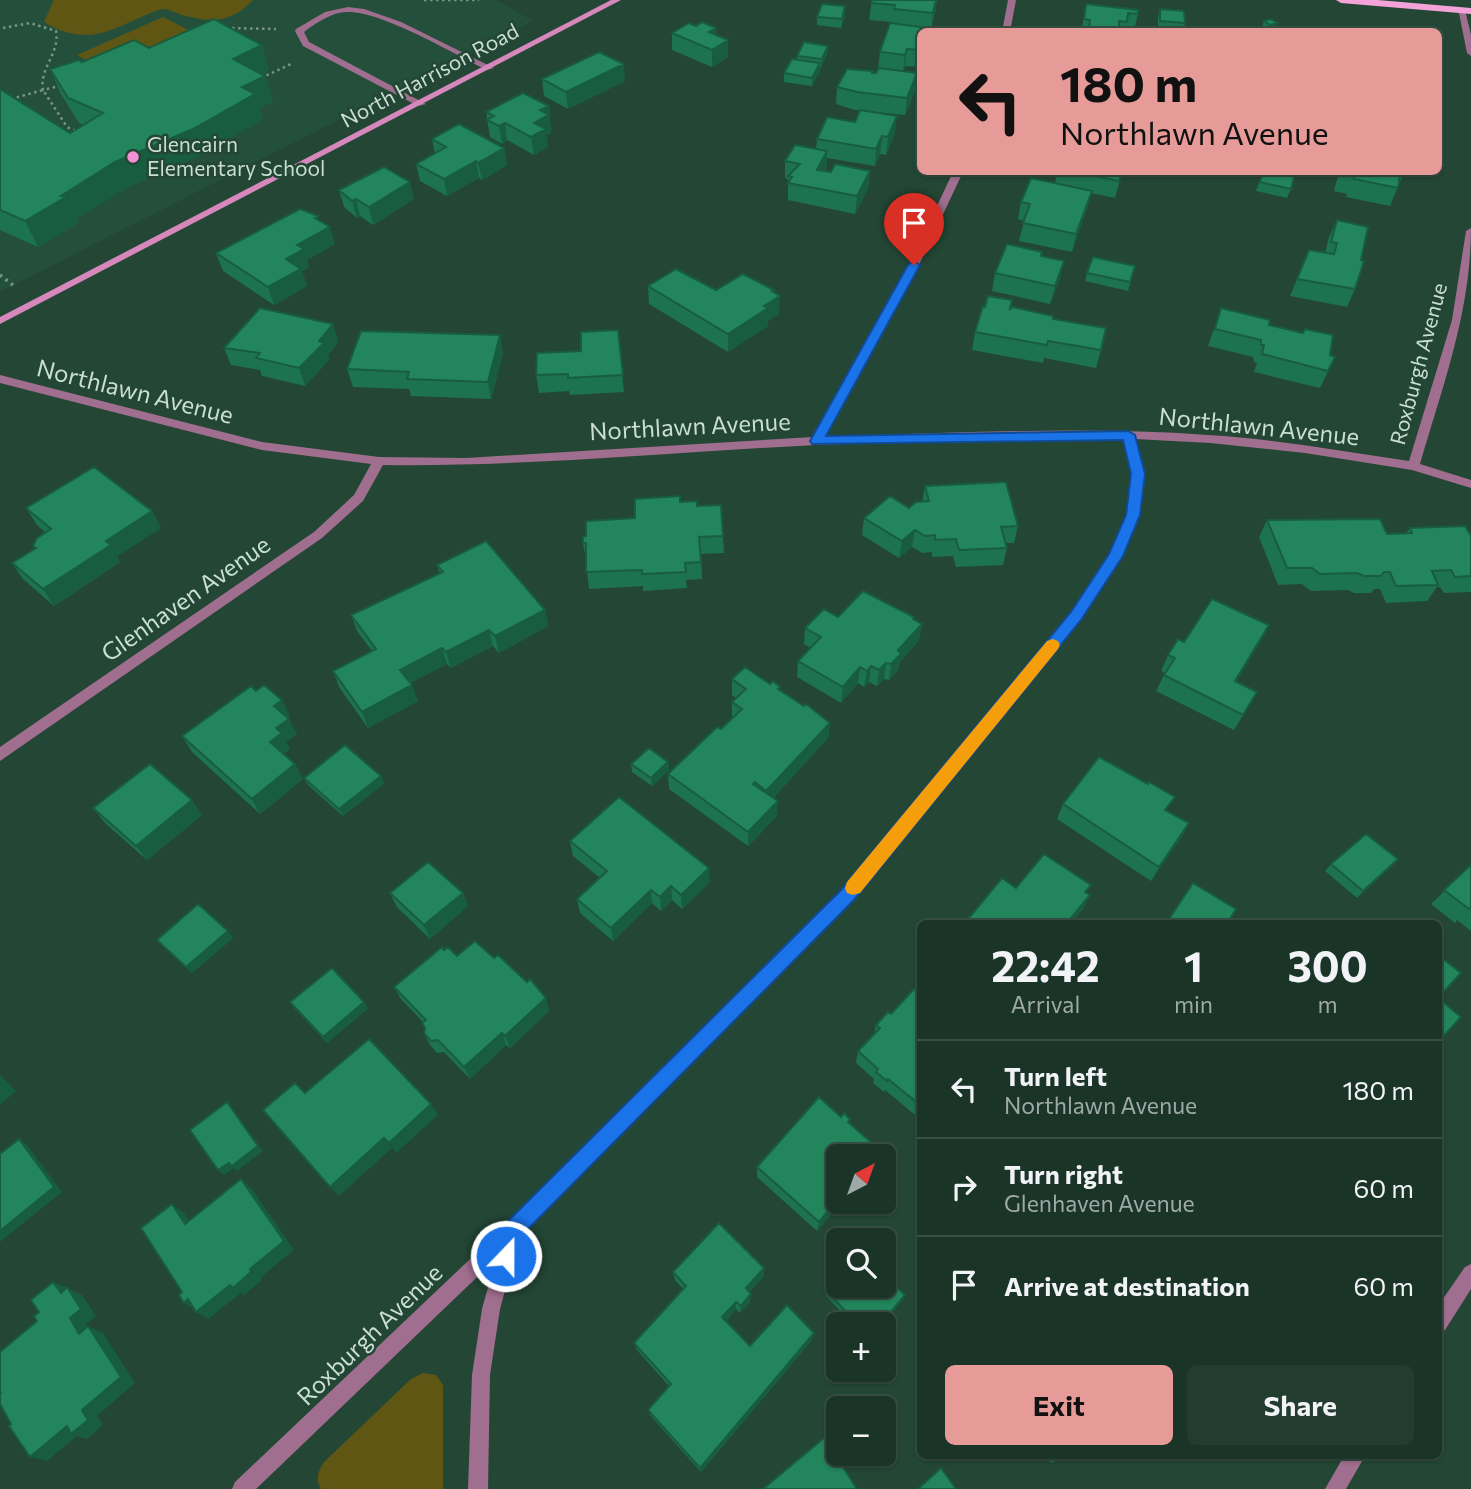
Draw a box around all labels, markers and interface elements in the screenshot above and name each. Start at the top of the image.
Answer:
street label: North Harrison Road [336,17,522,132]
text: 180 m [1060,52,1197,112]
icon: left [945,56,1036,147]
text: Northlawn Avenue [1060,112,1329,152]
place label: Glencairn Elementary School [147,131,325,180]
marker: Glencairn Elementary School [125,149,141,165]
pin [884,193,944,265]
icon: arrive [895,204,933,242]
street label: Roxburgh Avenue [1384,280,1451,447]
street label: Northlawn Avenue [34,352,237,429]
street label: Northlawn Avenue [1157,401,1361,450]
street label: Northlawn Avenue [589,406,791,445]
street label: Glenhaven Avenue [95,529,275,667]
text: 22:42 [991,939,1100,991]
text: 1 [1184,939,1203,991]
text: 300 [1287,939,1368,991]
text: Arrival [1011,990,1080,1018]
text: min [1174,990,1213,1018]
text: m [1317,990,1338,1018]
text: Turn left [1004,1060,1107,1091]
icon: left [945,1070,983,1108]
text: 180 m [1342,1074,1414,1105]
text: Northlawn Avenue [1004,1091,1197,1119]
north arrow [826,1144,896,1214]
map controls [826,1144,896,1466]
text: Turn right [1004,1158,1123,1189]
icon: right [945,1168,983,1206]
text: 60 m [1354,1172,1414,1203]
text: Glenhaven Avenue [1004,1189,1195,1217]
position arrow [469,1219,543,1293]
button: search [826,1228,896,1298]
street label: Roxburgh Avenue [290,1257,448,1410]
icon: arrive [945,1266,983,1304]
text: Arrive at destination [1004,1270,1250,1301]
text: 60 m [1354,1270,1414,1301]
button: + [826,1312,896,1382]
button: Exit [945,1365,1173,1445]
button: Share [1187,1365,1414,1445]
button: − [826,1396,896,1466]

